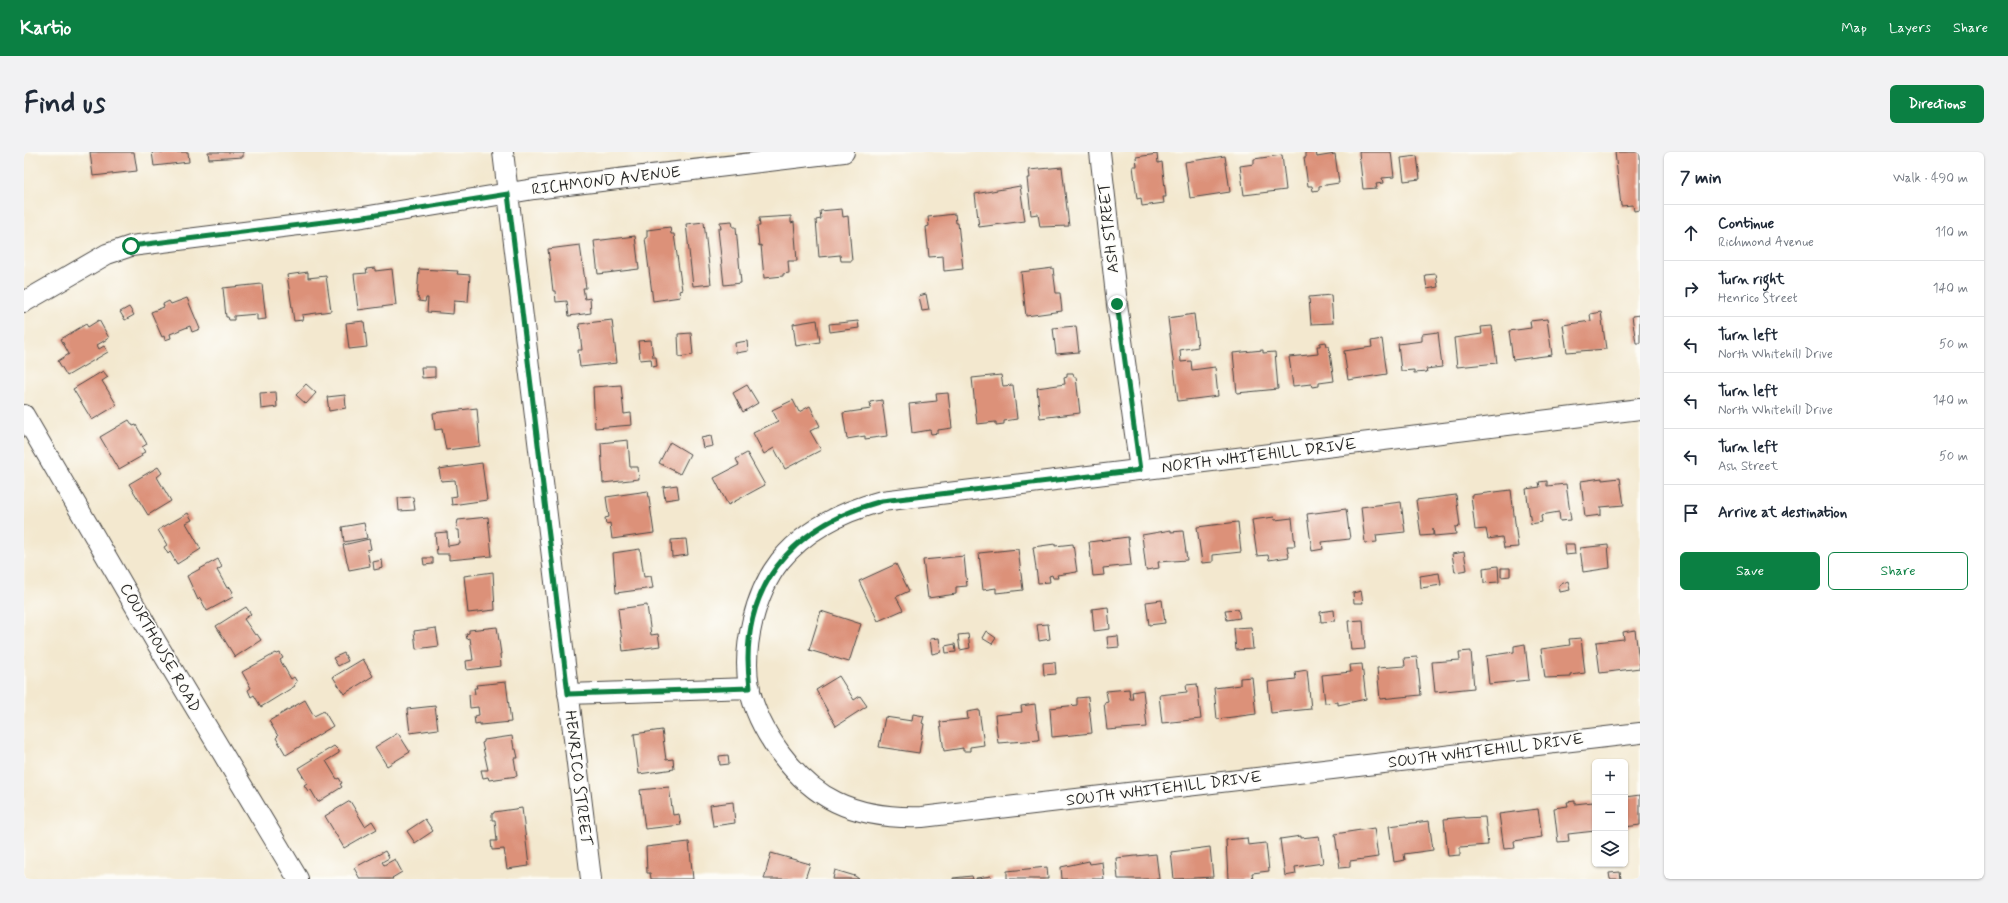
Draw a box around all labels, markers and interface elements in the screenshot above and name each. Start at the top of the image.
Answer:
text: Kartio [20,16,71,41]
text: Map [1841,19,1867,37]
text: Layers [1889,19,1931,37]
text: Share [1953,19,1988,37]
button: Directions [1890,85,1984,123]
text: Find us [24,86,105,123]
street label: RICHMOND AVENUE [530,161,682,201]
text: 7 min [1680,167,1722,189]
text: Walk · 490 m [1893,170,1968,187]
street label: ASH STREET [1094,182,1124,274]
text: Continue [1718,214,1774,234]
icon: ahead [1680,222,1702,244]
text: 110 m [1935,224,1968,241]
text: Richmond Avenue [1718,234,1814,251]
route start [122,237,140,255]
text: Turn right [1718,270,1785,290]
icon: right [1680,278,1702,300]
text: 140 m [1933,280,1968,297]
text: Henrico Street [1718,290,1798,307]
route end [1108,295,1126,313]
text: Turn left [1718,326,1778,346]
icon: left [1680,334,1702,356]
text: 50 m [1939,336,1968,353]
text: North Whitehill Drive [1718,346,1833,363]
text: Turn left [1718,382,1778,402]
icon: left [1680,390,1702,412]
text: 140 m [1933,392,1968,409]
text: North Whitehill Drive [1718,402,1833,419]
street label: NORTH WHITEHILL DRIVE [1160,434,1358,478]
text: Turn left [1718,438,1778,458]
icon: left [1680,446,1702,468]
text: 50 m [1939,448,1968,465]
text: Ash Street [1718,458,1778,475]
icon: arrive [1680,502,1702,524]
text: Arrive at destination [1718,503,1847,523]
button: Save [1680,552,1820,590]
button: Share [1828,552,1968,590]
street label: COURTHOUSE ROAD [114,580,206,716]
street label: HENRICO STREET [559,709,597,848]
street label: SOUTH WHITEHILL DRIVE [1387,729,1585,773]
map controls [1592,759,1628,867]
button: + [1592,759,1628,795]
street label: SOUTH WHITEHILL DRIVE [1065,767,1263,811]
button: − [1592,795,1628,831]
button: layers [1592,831,1628,867]

